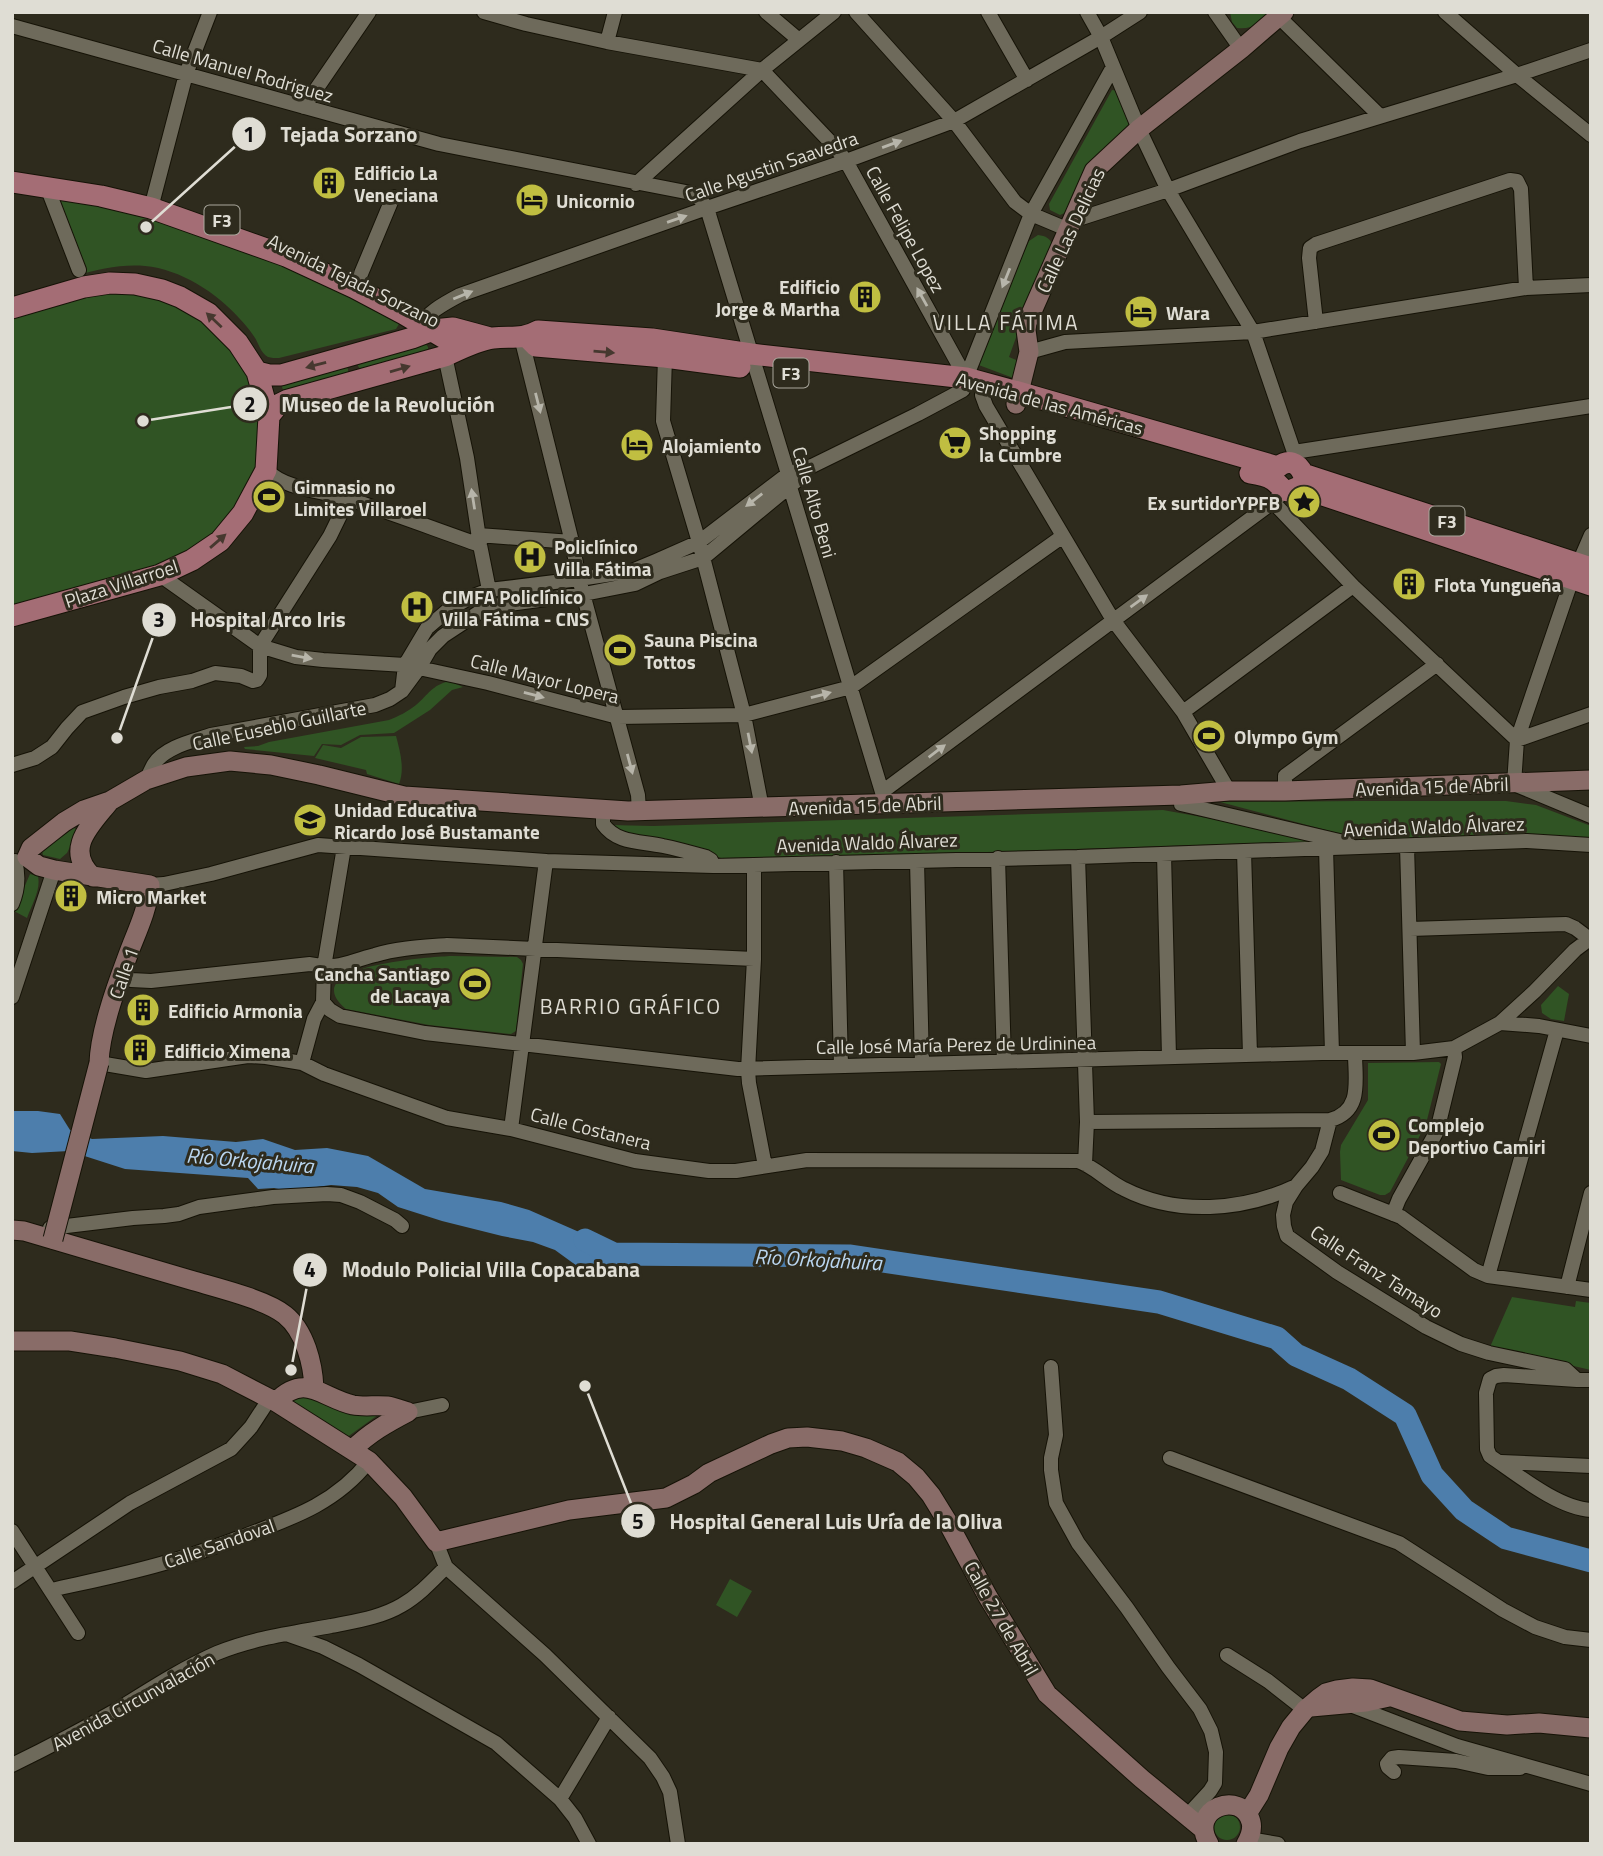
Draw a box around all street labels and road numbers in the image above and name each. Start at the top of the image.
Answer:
street label: Calle Manuel Rodriguez [149,30,337,110]
street label: Calle Agustin Saavedra [681,123,862,209]
street label: Calle Felipe Lopez [859,160,953,298]
street label: Calle Las Delicias [1028,162,1112,297]
road number: F3 [204,205,240,234]
street label: Avenida Tejada Sorzano [263,226,445,334]
road number: F3 [774,358,808,388]
street label: Avenida de las Américas [953,364,1147,442]
street label: Calle Alto Beni [785,443,845,561]
road number: F3 [1430,506,1464,536]
street label: Plaza Villarroel [60,551,182,615]
street label: Calle Mayor Lopera [468,646,623,711]
street label: Calle Euseblo Guillarte [189,692,369,758]
street label: Avenida 15 de Abril [1355,769,1509,803]
street label: Avenida 15 de Abril [788,788,942,822]
street label: Avenida Waldo Álvarez [1343,808,1525,844]
street label: Avenida Waldo Álvarez [776,824,958,860]
street label: Calle 1 [101,943,145,1003]
street label: Calle José María Perez de Urdininea [816,1027,1097,1061]
street label: Calle Costanera [528,1099,655,1157]
street label: Calle Franz Tamayo [1305,1217,1449,1325]
street label: Calle Sandoval [160,1511,278,1575]
street label: Calle 27 de Abril [957,1555,1047,1681]
street label: Avenida Circunvalación [46,1644,220,1758]

